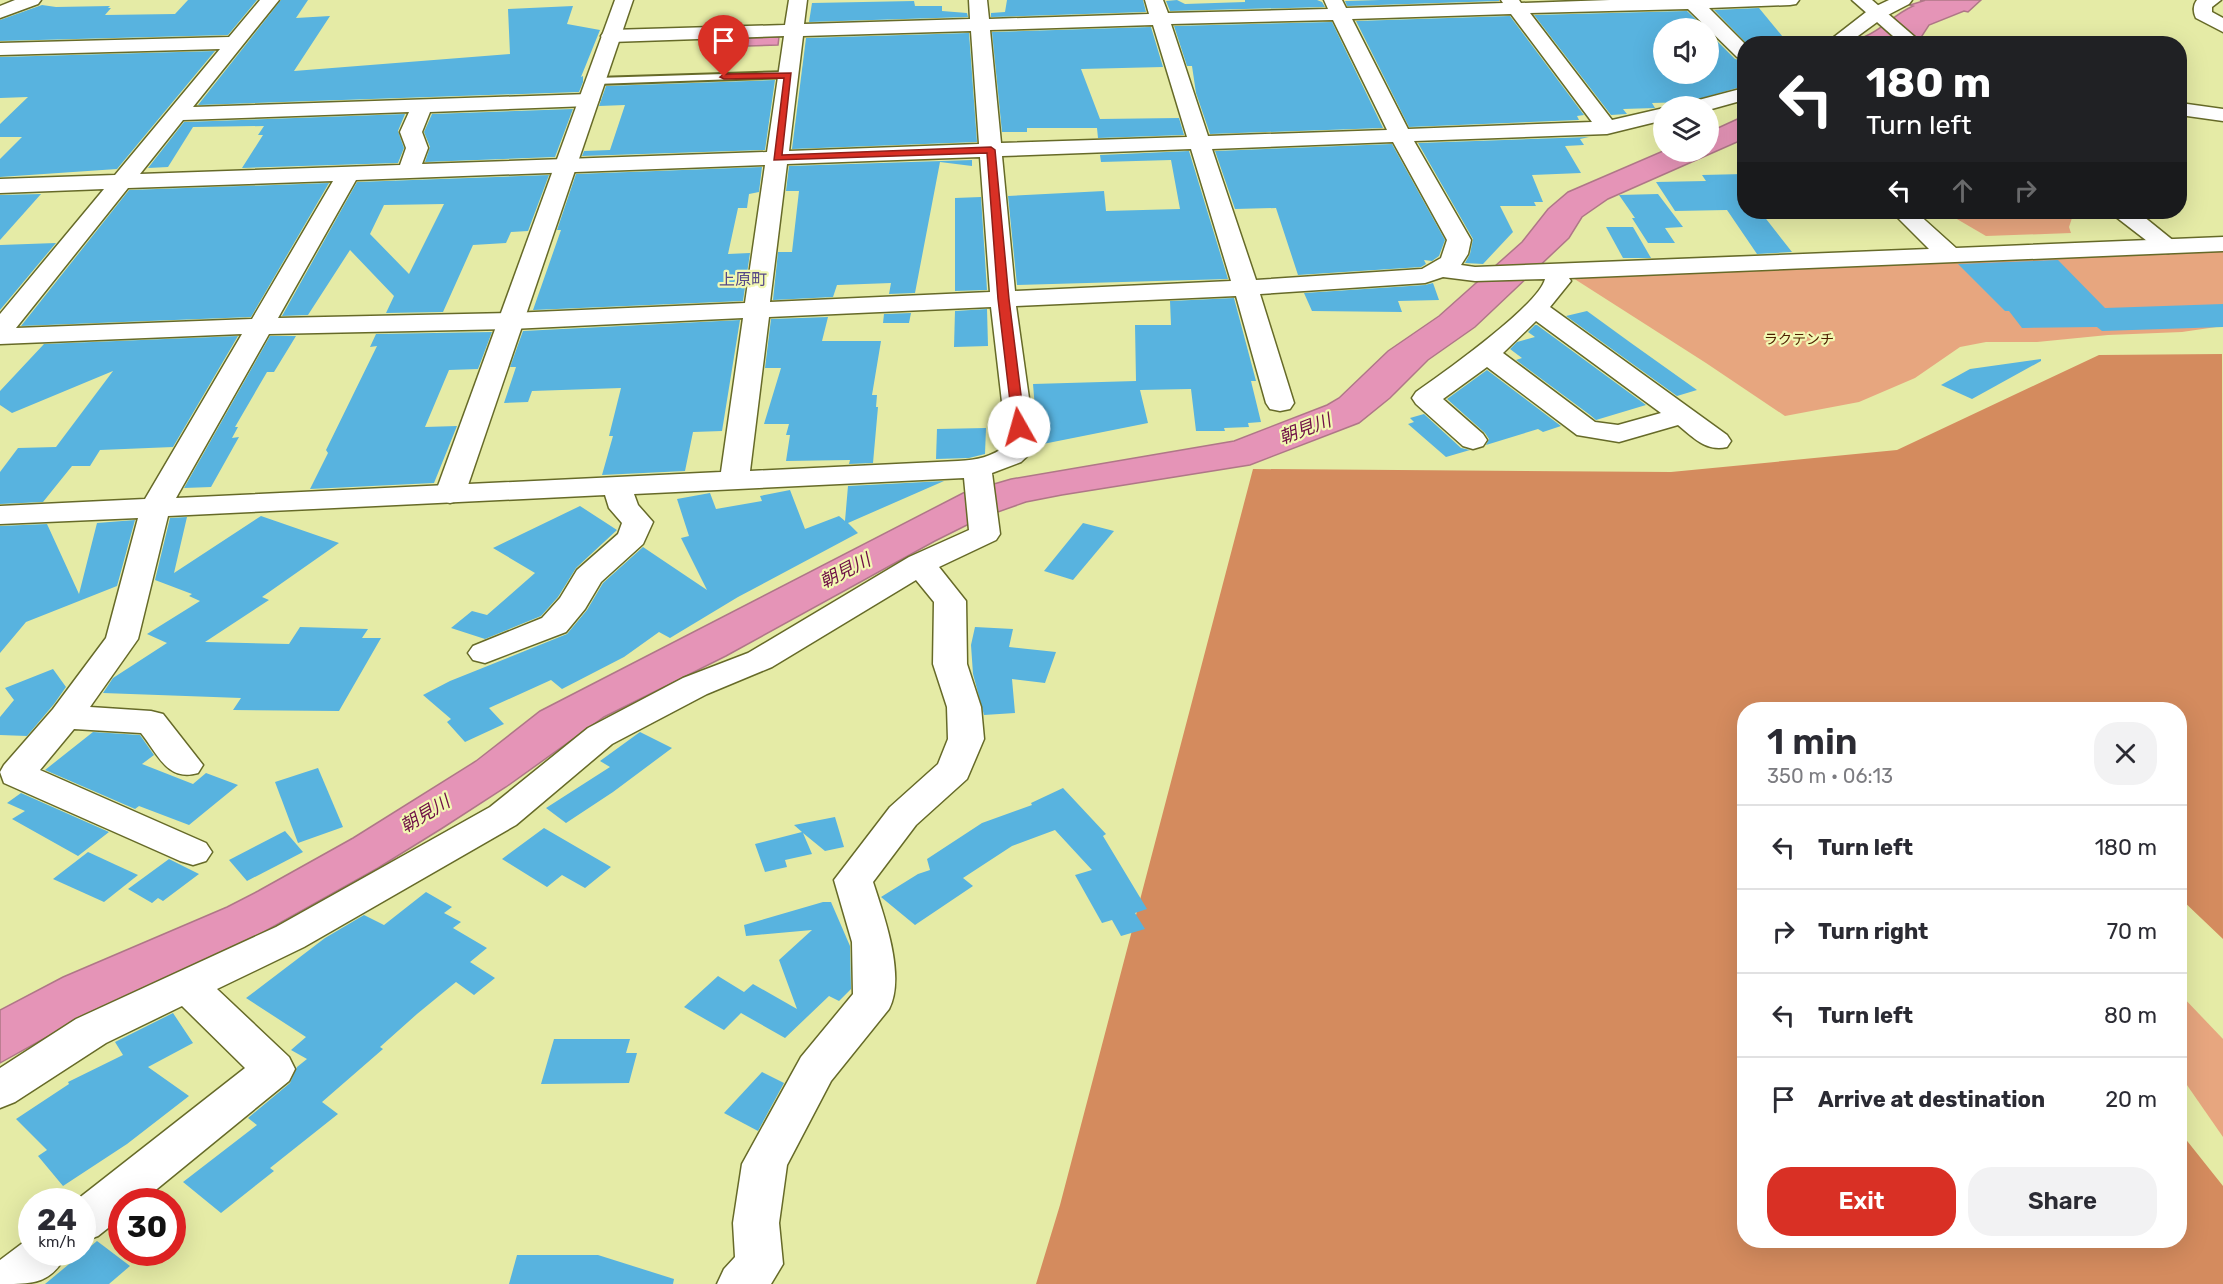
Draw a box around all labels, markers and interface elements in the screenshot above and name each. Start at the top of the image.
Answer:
pin [698,15,749,77]
map controls [1653,18,1719,162]
button: sound [1653,18,1719,84]
icon: arrive [707,24,740,57]
text: 180 m [1866,58,1991,108]
icon: left [1767,60,1845,138]
button: layers [1653,96,1719,162]
text: Turn left [1866,109,1971,141]
icon: left [1883,174,1916,207]
icon: ahead [1946,174,1979,207]
icon: right [2009,174,2042,207]
district label: 上原町 [719,270,767,289]
park label: ラクテンチ [1764,331,1834,348]
position arrow [987,395,1051,459]
water label: 朝見川 [1276,408,1336,449]
water label: 朝見川 [816,548,876,593]
text: 1 min [1767,720,1858,763]
button: close [2094,722,2157,785]
text: 350 m · 06:13 [1767,764,1893,788]
water label: 朝見川 [396,790,456,837]
icon: left [1767,831,1800,864]
text: Turn left [1818,834,1913,861]
text: 180 m [2095,834,2157,861]
icon: right [1767,915,1800,948]
text: Turn right [1818,918,1928,945]
text: 70 m [2107,918,2157,945]
icon: left [1767,999,1800,1032]
text: Turn left [1818,1002,1913,1029]
text: 80 m [2104,1002,2157,1029]
icon: arrive [1767,1083,1800,1116]
text: Arrive at destination [1818,1086,2045,1113]
text: 20 m [2105,1086,2157,1113]
button: Exit [1767,1167,1956,1236]
button: Share [1968,1167,2157,1236]
speed limit sign: 30 [108,1188,186,1266]
text: 24 [37,1202,77,1238]
text: km/h [38,1233,76,1251]

